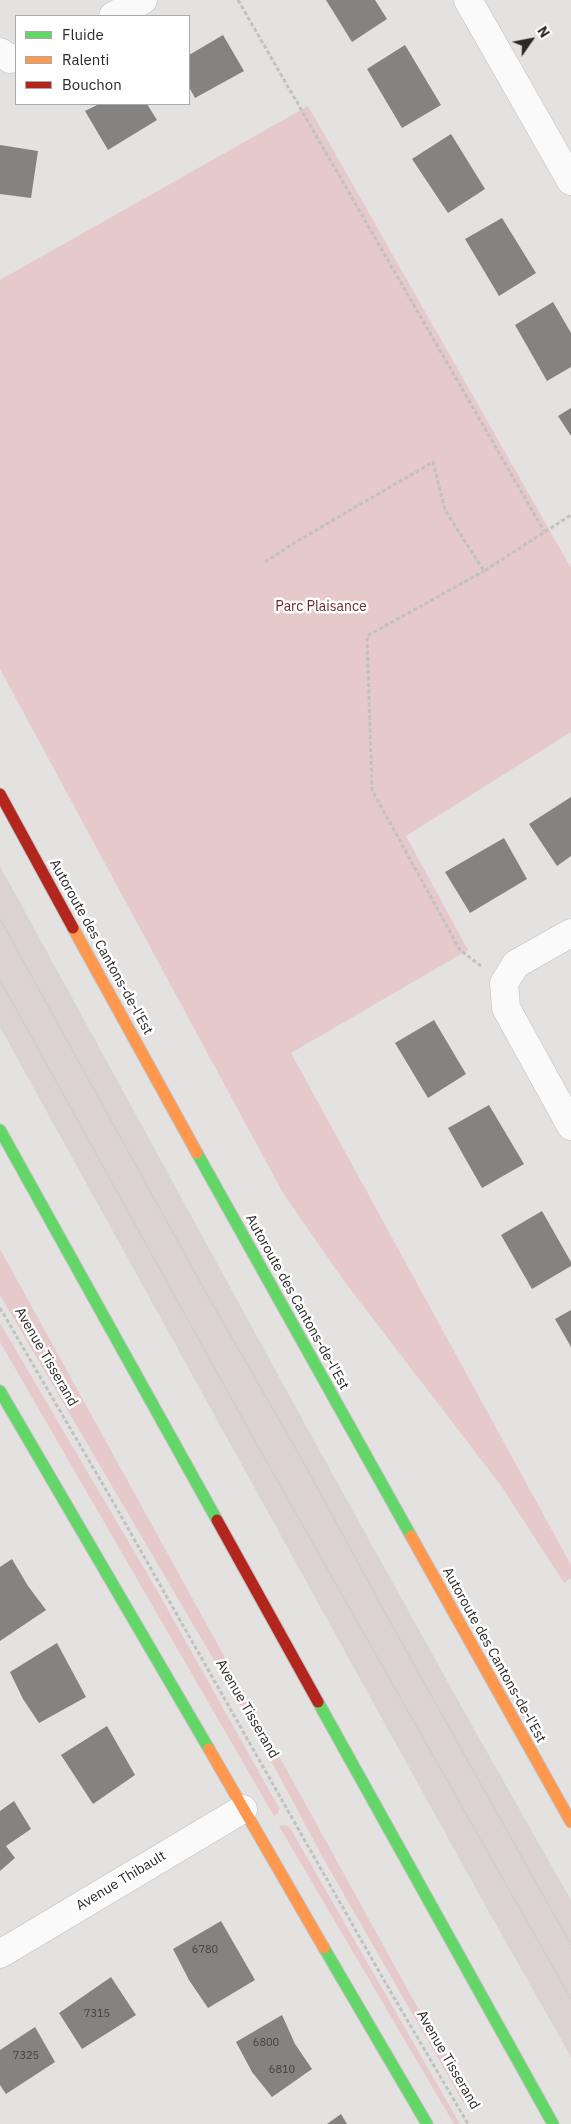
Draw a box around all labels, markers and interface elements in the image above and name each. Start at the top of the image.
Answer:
legend [15,15,190,105]
north arrow [506,15,556,65]
text: N [533,23,554,41]
text: Fluide [62,25,104,44]
text: Ralenti [62,50,109,69]
text: Bouchon [62,75,122,94]
park label: Parc Plaisance [275,599,367,615]
street label: Autoroute des Cantons-de-l'Est [46,856,156,1038]
street label: Autoroute des Cantons-de-l'Est [242,1211,352,1393]
street label: Avenue Tisserand [11,1305,81,1409]
street label: Autoroute des Cantons-de-l'Est [439,1564,549,1746]
street label: Avenue Tisserand [212,1657,282,1761]
street label: Avenue Thibault [73,1848,169,1914]
house number: 6780 [192,1943,218,1957]
house number: 7315 [84,2007,110,2021]
street label: Avenue Tisserand [413,2008,483,2112]
house number: 6800 [253,2036,279,2050]
house number: 7325 [13,2049,39,2063]
house number: 6810 [269,2063,295,2077]

